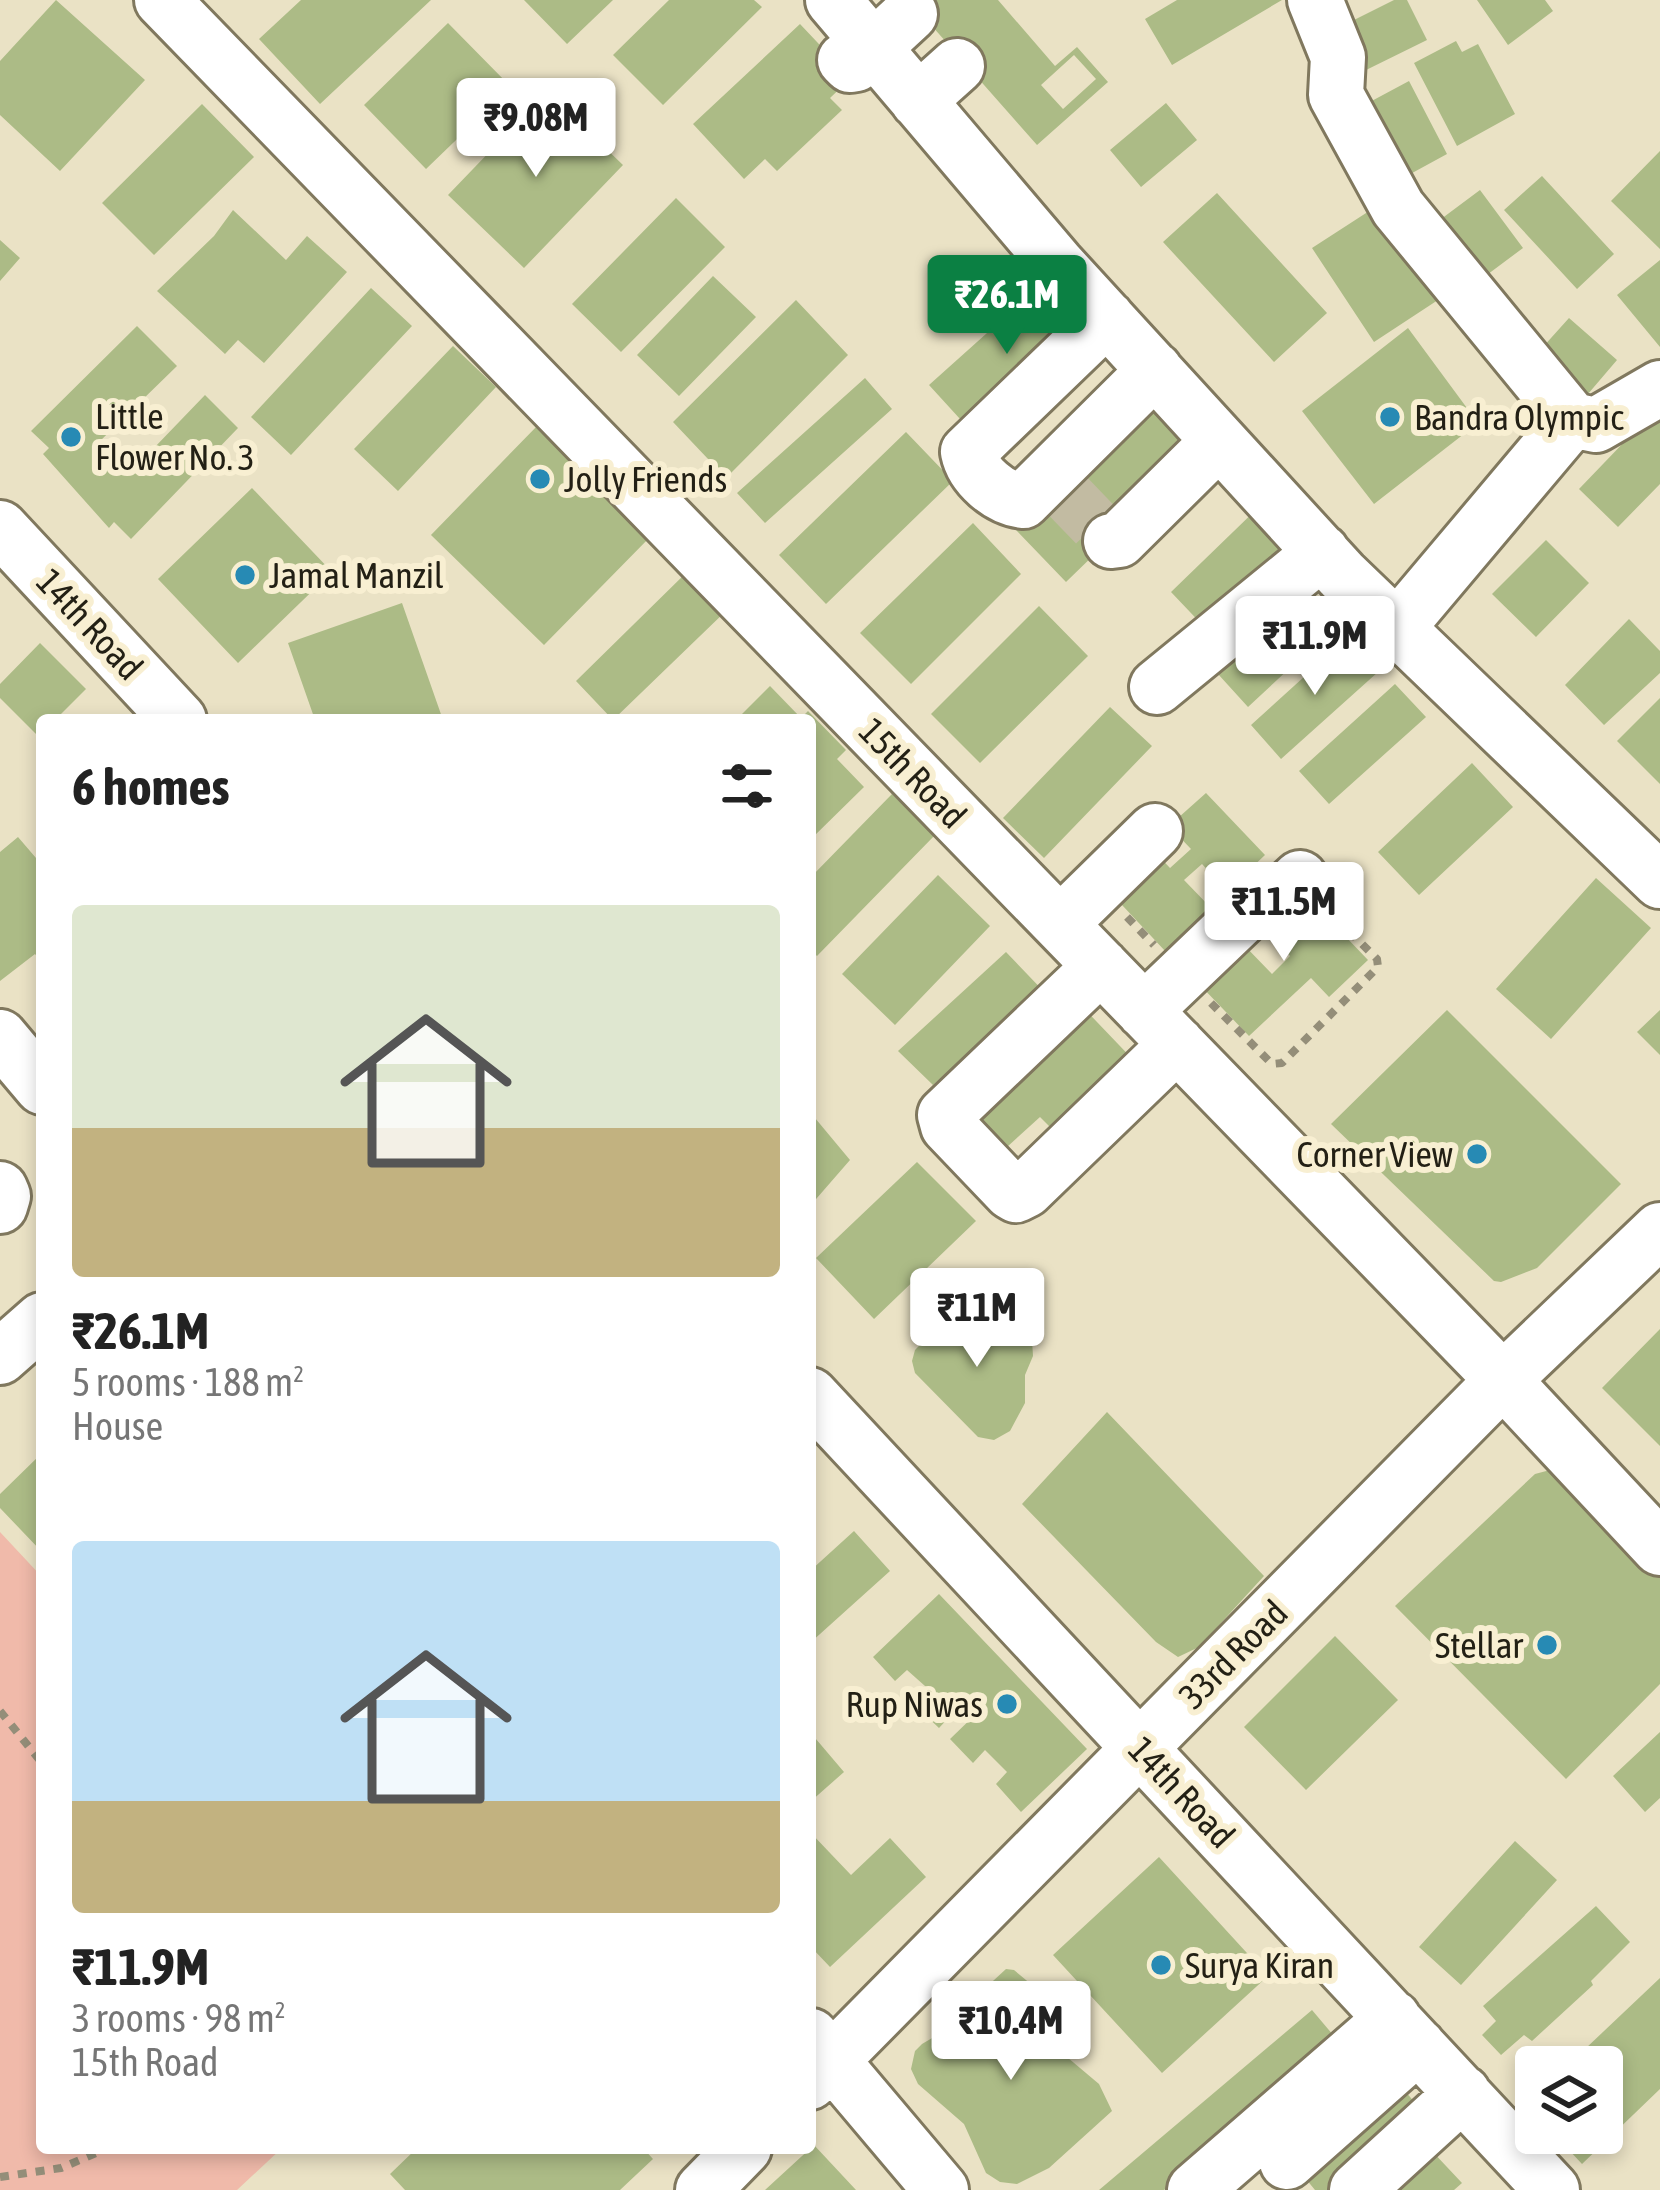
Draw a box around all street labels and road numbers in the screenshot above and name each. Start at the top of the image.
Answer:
street label: 14th Road [28,560,152,688]
street label: 15th Road [851,710,975,836]
street label: 33rd Road [1170,1591,1296,1717]
street label: 14th Road [1120,1728,1244,1856]

